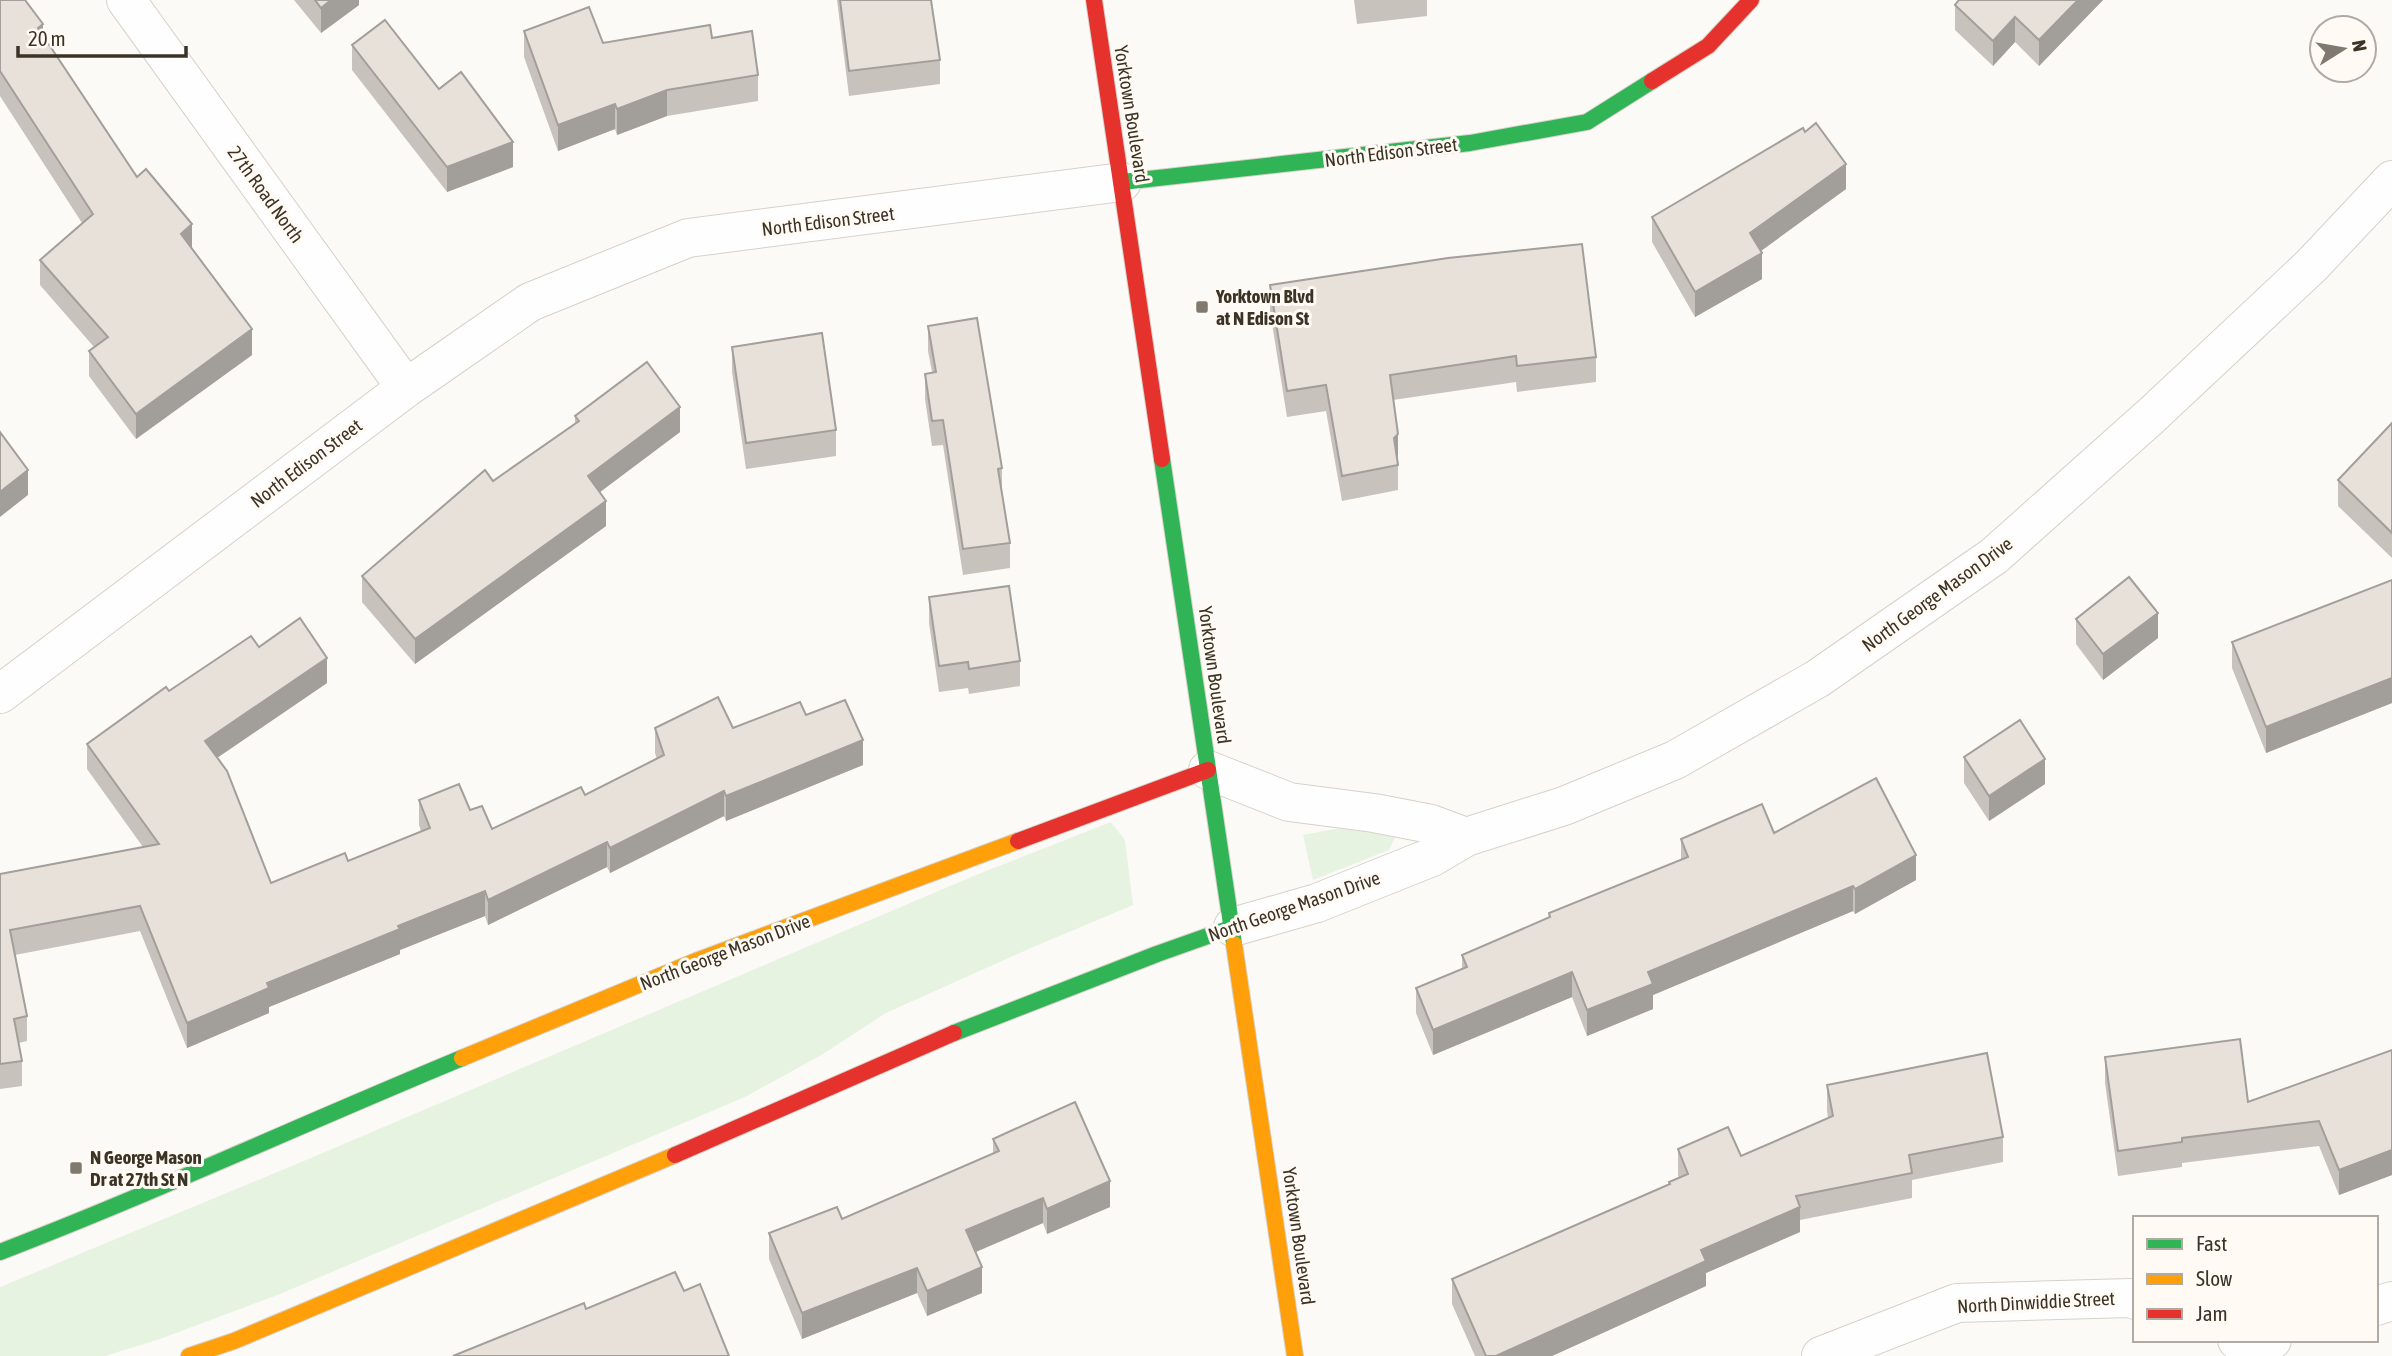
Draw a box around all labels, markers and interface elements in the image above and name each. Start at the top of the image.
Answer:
scale bar [18,14,186,58]
north arrow [2308,14,2378,84]
text: 20 m [28,26,66,50]
text: N [2348,38,2372,53]
street label: Yorktown Boulevard [1110,44,1154,184]
street label: North Edison Street [1323,133,1459,171]
street label: 27th Road North [224,141,308,247]
street label: North Edison Street [760,202,896,240]
place label: Yorktown Blvd at N Edison St [1215,285,1314,329]
marker: Yorktown Blvd at N Edison St [1194,299,1210,315]
street label: North Edison Street [246,414,366,512]
street label: North George Mason Drive [1858,532,2016,656]
street label: Yorktown Boulevard [1194,605,1236,745]
street label: North George Mason Drive [1205,866,1383,946]
street label: North George Mason Drive [637,909,813,995]
place label: N George Mason Dr at 27th St N [90,1146,202,1190]
marker: N George Mason Dr at 27th St N [68,1160,84,1176]
street label: Yorktown Boulevard [1278,1166,1320,1306]
legend [2133,1216,2378,1342]
text: Fast [2196,1231,2227,1255]
text: Slow [2196,1266,2233,1290]
street label: North Dinwiddie Street [1956,1287,2116,1317]
text: Jam [2196,1301,2228,1325]

